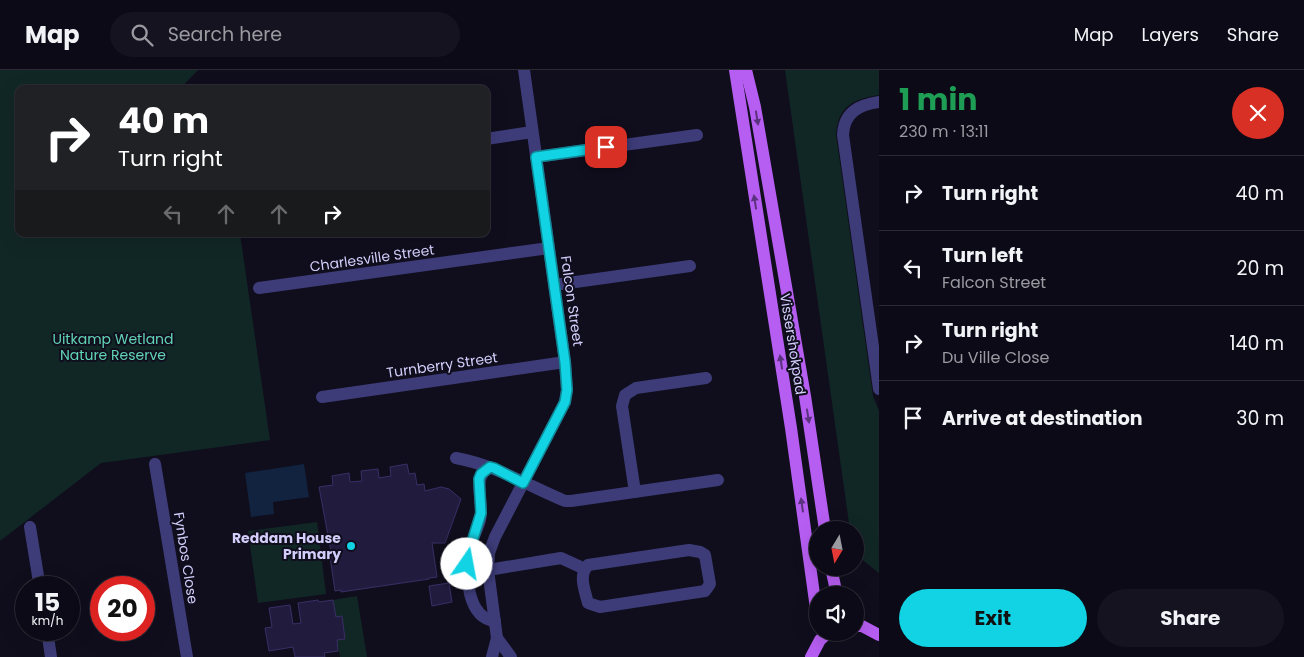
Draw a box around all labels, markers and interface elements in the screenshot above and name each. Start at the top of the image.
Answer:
search box [110,12,460,57]
text: Map [25,18,80,51]
icon: search [128,21,156,49]
text: Search here [168,21,282,48]
text: Map [1074,22,1114,47]
text: Layers [1142,22,1199,47]
text: Share [1227,22,1279,47]
text: 1 min [899,78,977,121]
button: close [1232,87,1284,139]
text: 40 m [118,96,209,145]
icon: right [35,105,100,170]
one-way arrow [753,110,761,126]
text: 230 m · 13:11 [899,120,989,143]
pin [585,126,627,168]
icon: arrive [592,133,620,161]
text: Turn right [118,143,223,174]
icon: right [899,179,927,207]
text: Turn right [942,180,1038,207]
text: 40 m [1235,180,1284,207]
one-way arrow [751,194,759,210]
icon: left [159,200,187,228]
icon: ahead [212,200,240,228]
icon: ahead [265,200,293,228]
icon: right [318,200,346,228]
street label: Charlesville Street [308,239,436,277]
text: Turn left [942,242,1023,269]
street label: Falcon Street [556,254,588,348]
icon: left [899,254,927,282]
text: 20 m [1236,255,1284,282]
text: Falcon Street [942,271,1046,294]
street label: Vissershokpad [775,292,811,396]
text: Turn right [942,317,1038,344]
park label: Uitkamp Wetland Nature Reserve [52,329,174,365]
icon: right [899,329,927,357]
text: 140 m [1229,330,1284,357]
text: Du Ville Close [942,346,1049,369]
street label: Turnberry Street [385,347,499,383]
one-way arrow [776,354,784,370]
icon: arrive [899,404,927,432]
text: Arrive at destination [942,405,1143,432]
text: 30 m [1236,405,1284,432]
one-way arrow [804,408,812,424]
one-way arrow [797,497,805,513]
street label: Fynbos Close [169,511,203,606]
north arrow [809,521,864,576]
map controls [809,521,864,641]
place label: Reddam House Primary [232,528,341,564]
position arrow [440,537,492,589]
marker: Reddam House Primary [345,540,357,552]
speed limit sign: 20 [90,576,155,641]
text: 15 [35,585,60,620]
button: sound [809,586,864,641]
button: Exit [899,589,1087,647]
button: Share [1097,589,1284,647]
text: km/h [32,612,63,629]

